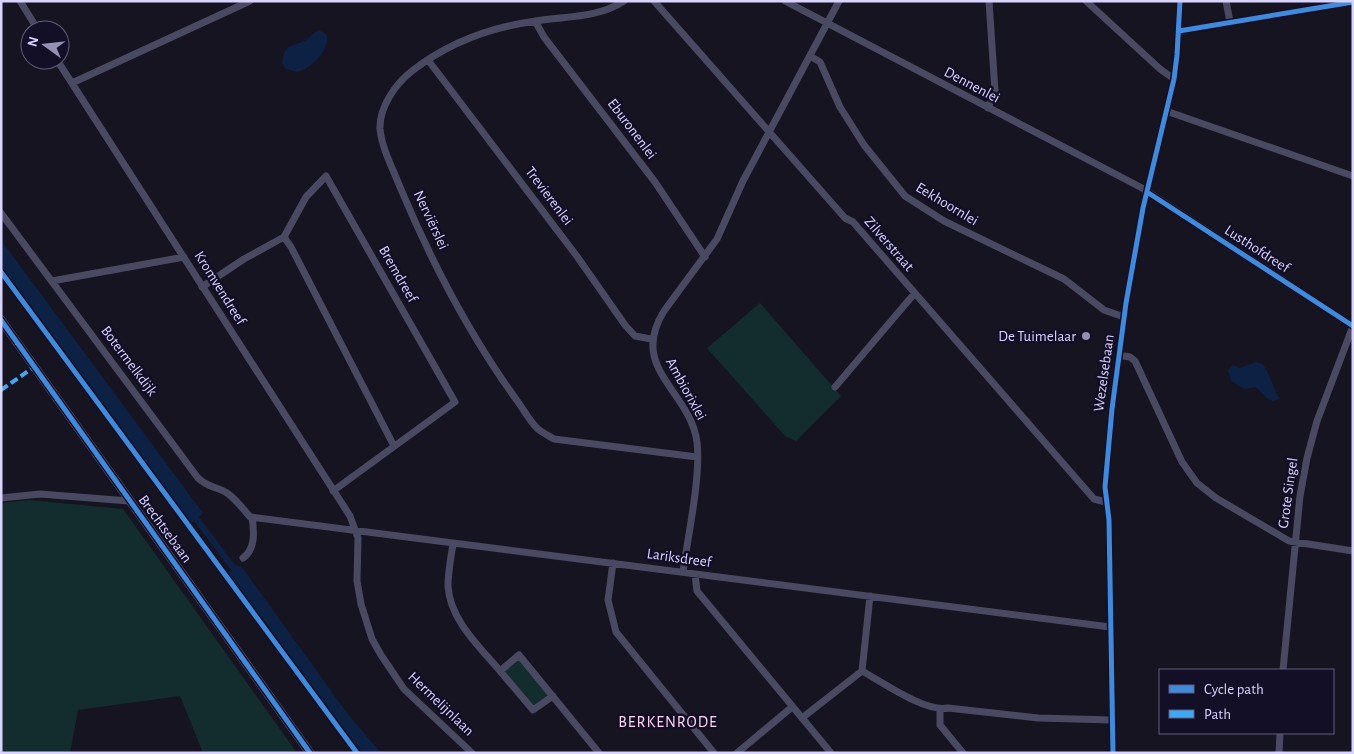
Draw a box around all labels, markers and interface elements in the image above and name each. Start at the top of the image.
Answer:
north arrow [20,20,70,70]
text: N [25,35,41,48]
street label: Dennenlei [942,64,1002,106]
street label: Eburonenlei [605,96,659,162]
street label: Trevierenlei [522,164,576,228]
street label: Eekhoornlei [913,180,981,228]
street label: Nerviërslei [411,188,451,252]
street label: Zilverstraat [861,214,917,274]
street label: Lusthofdreef [1222,222,1293,276]
street label: Bremdreef [376,243,421,306]
street label: Kromvendreef [191,249,249,329]
street label: Botermelkdijk [98,323,160,399]
place label: De Tuimelaar [998,329,1076,344]
marker: De Tuimelaar [1080,330,1092,342]
street label: Wezelsebaan [1091,333,1117,413]
street label: Ambiorixlei [663,355,709,423]
street label: Grote Singel [1276,457,1300,529]
street label: Brechtsebaan [136,492,194,566]
street label: Lariksdreef [646,546,714,570]
street label: Hermelijnlaan [405,669,477,739]
legend [1159,669,1334,734]
text: Cycle path [1204,682,1264,697]
text: Path [1204,707,1231,722]
district label: BERKENRODE [618,714,718,730]

